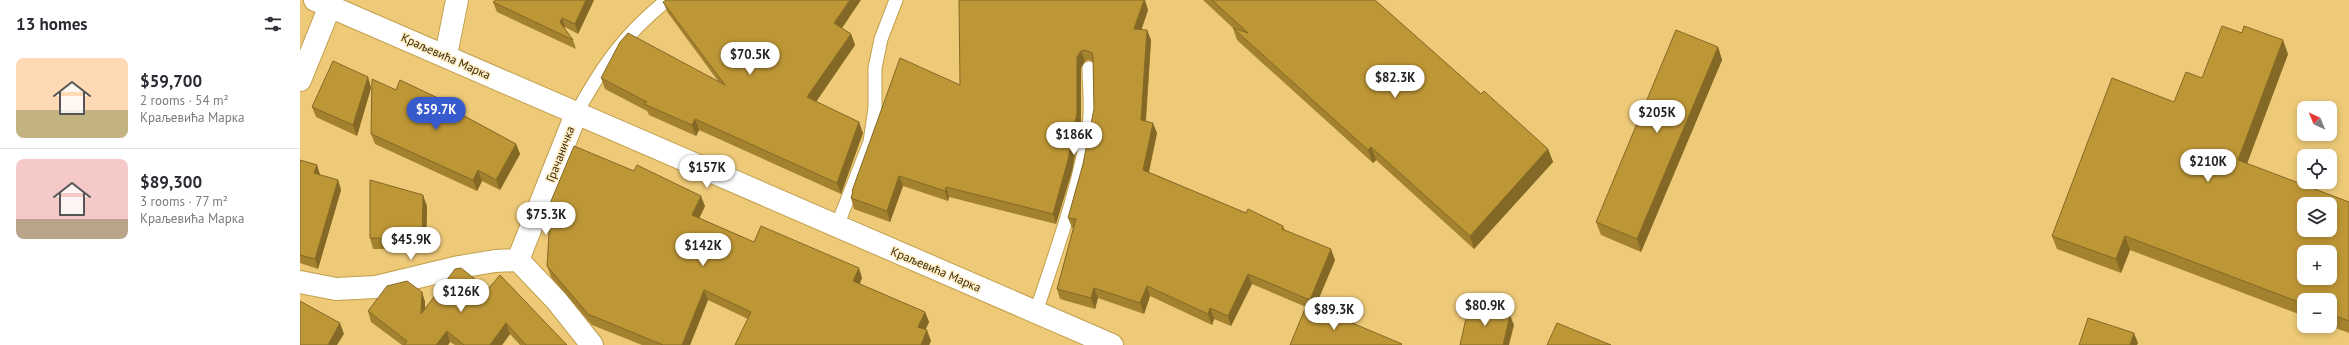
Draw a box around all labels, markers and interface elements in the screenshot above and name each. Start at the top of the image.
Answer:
text: 13 homes [16,13,87,35]
icon: filters [262,13,284,35]
street label: Краљевића Марка [399,30,493,82]
pin: $70.5K [717,42,783,76]
text: $70.5K [730,46,770,63]
pin: $82.3K [1362,65,1428,99]
text: $82.3K [1375,69,1415,86]
text: $59,700 [140,70,202,92]
icon: home [48,74,96,122]
text: 2 rooms · 54 m² [140,92,229,109]
pin: $59.7K [403,97,469,131]
pin: $205K [1629,100,1685,134]
text: $59.7K [416,101,456,118]
north arrow [2297,101,2337,141]
map controls [2297,101,2337,333]
text: $205K [1638,104,1676,121]
text: Краљевића Марка [140,109,244,126]
pin: $186K [1046,122,1102,156]
street label: Грачаничка [542,124,578,184]
text: $186K [1055,126,1093,143]
pin: $210K [2180,149,2236,183]
button: locate [2297,149,2337,189]
text: $210K [2189,153,2227,170]
pin: $157K [679,155,735,189]
text: $157K [688,159,726,176]
text: $89,300 [140,171,202,193]
icon: home [48,175,96,223]
text: 3 rooms · 77 m² [140,193,228,210]
button: layers [2297,197,2337,237]
pin: $75.3K [513,202,579,236]
text: $75.3K [526,206,566,223]
text: Краљевића Марка [140,210,244,227]
pin: $45.9K [378,227,444,261]
text: $45.9K [391,231,431,248]
pin: $142K [675,233,731,267]
text: $142K [684,237,722,254]
street label: Краљевића Марка [889,243,983,295]
button: + [2297,245,2337,285]
pin: $126K [433,279,489,313]
text: $126K [442,283,480,300]
pin: $80.9K [1452,293,1518,327]
button: − [2297,293,2337,333]
pin: $89.3K [1301,297,1367,331]
text: $80.9K [1465,297,1505,314]
text: $89.3K [1314,301,1354,318]

